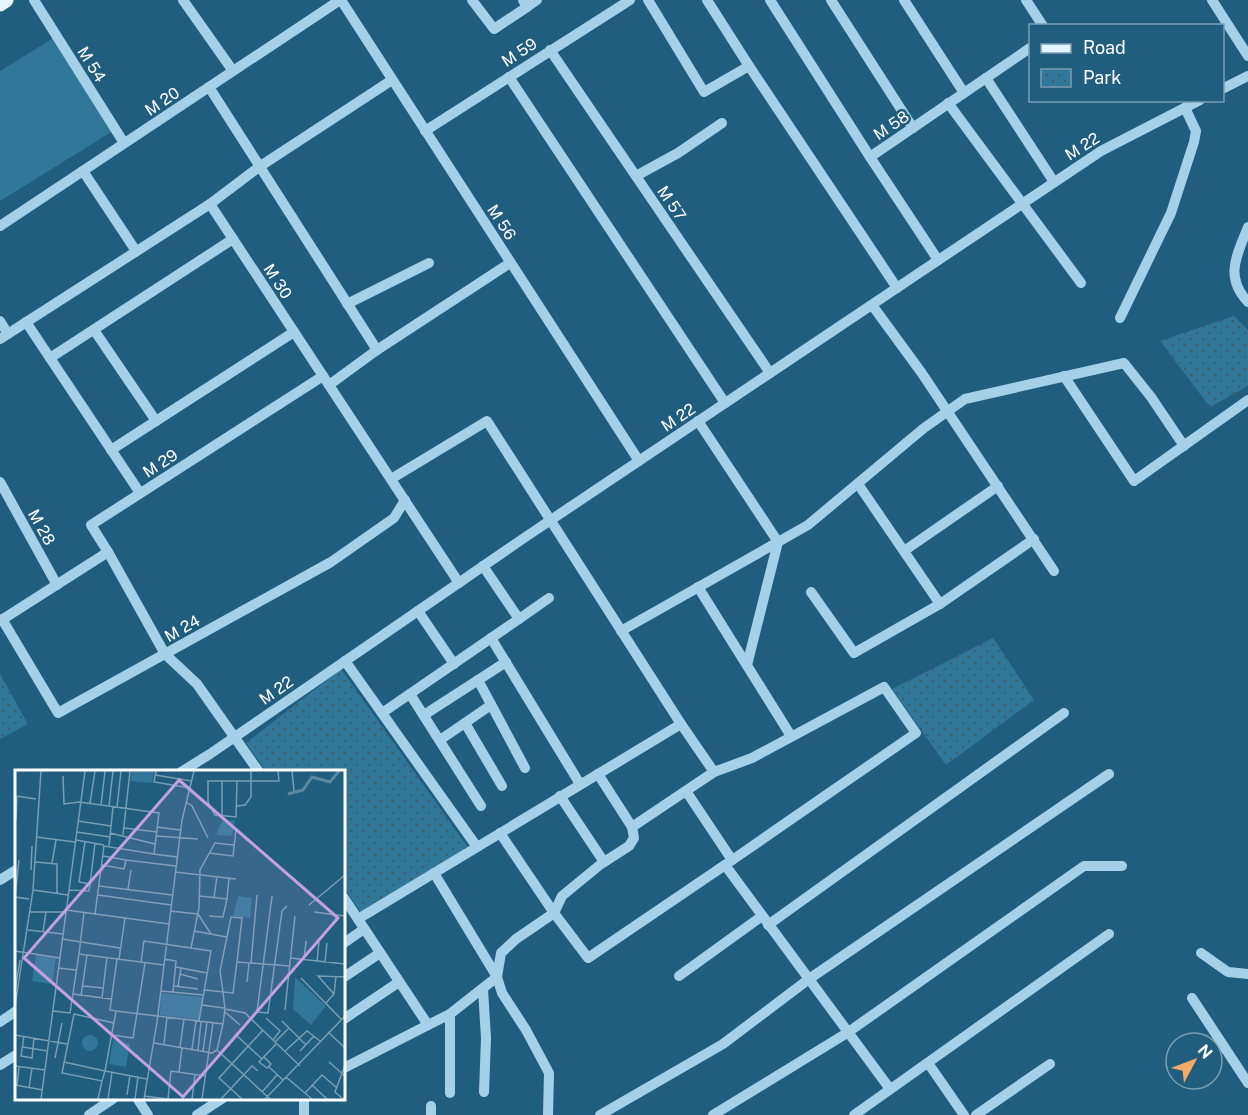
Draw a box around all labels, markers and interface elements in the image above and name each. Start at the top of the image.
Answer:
legend [1029,24,1224,102]
street label: M 59 [498,34,541,71]
text: Road [1083,37,1126,58]
street label: M 54 [73,43,110,86]
text: Park [1083,67,1121,88]
street label: M 20 [141,83,183,120]
street label: M 58 [870,107,913,144]
street label: M 22 [1061,129,1103,164]
street label: M 57 [653,182,690,224]
street label: M 56 [483,201,520,244]
street label: M 30 [259,260,296,302]
street label: M 22 [658,399,699,436]
street label: M 29 [139,445,181,482]
street label: M 28 [24,506,59,548]
street label: M 24 [161,611,203,646]
street label: M 22 [256,672,297,709]
inset map [15,770,345,1100]
north arrow [1164,1031,1224,1091]
text: N [1194,1041,1216,1062]

